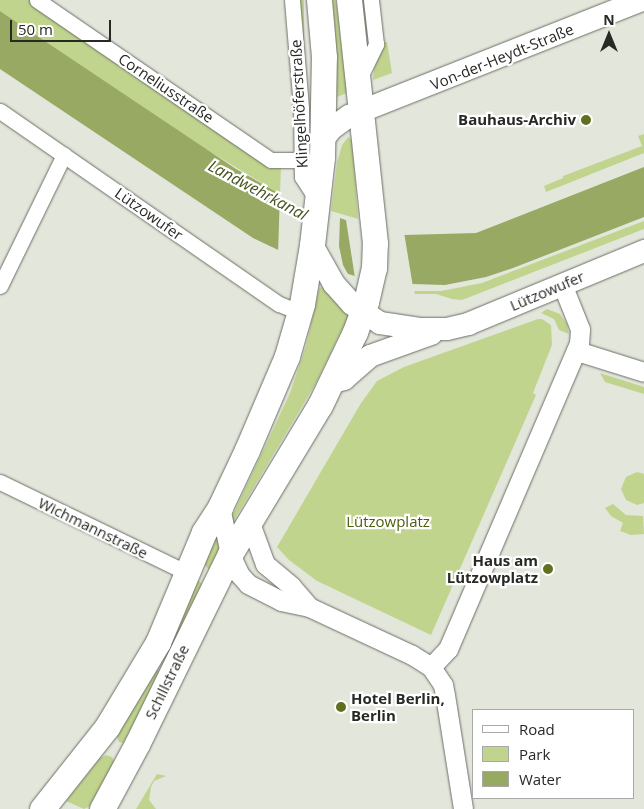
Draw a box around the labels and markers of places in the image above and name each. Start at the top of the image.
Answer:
place label: Bauhaus-Archiv [458,111,576,129]
marker: Bauhaus-Archiv [580,114,592,126]
place label: Haus am Lützowplatz [447,551,538,586]
marker: Haus am Lützowplatz [542,563,554,575]
place label: Hotel Berlin, Berlin [351,689,445,724]
marker: Hotel Berlin, Berlin [335,701,347,713]

